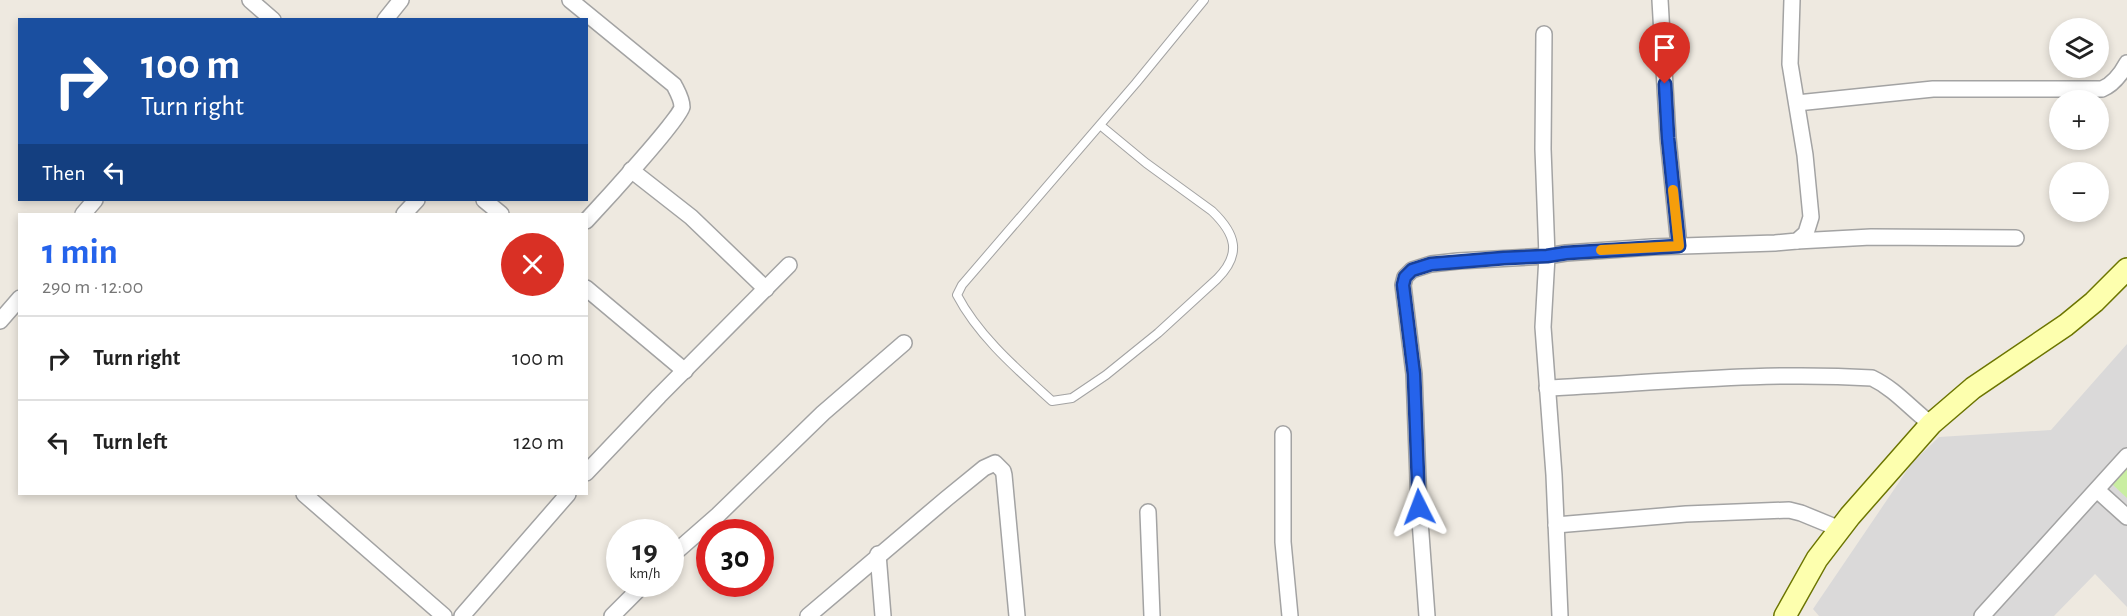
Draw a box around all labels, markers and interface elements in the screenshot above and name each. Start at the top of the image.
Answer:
map controls [2049,18,2109,222]
button: layers [2049,18,2109,78]
pin [1639,22,1690,84]
icon: arrive [1648,31,1681,64]
icon: right [42,42,120,120]
text: 100 m [141,44,240,86]
button: + [2049,90,2109,150]
text: Turn right [141,93,244,120]
icon: left [98,156,131,189]
text: Then [42,162,86,184]
button: − [2049,162,2109,222]
button: close [501,233,564,296]
text: 1 min [42,234,118,270]
text: 290 m · 12:00 [42,277,143,297]
icon: right [42,342,75,375]
text: Turn right [93,347,180,369]
text: 100 m [512,347,564,369]
icon: left [42,426,75,459]
text: Turn left [93,431,167,453]
text: 120 m [514,431,564,453]
position arrow [1387,475,1451,539]
speed limit sign: 30 [696,519,774,597]
text: 19 [632,536,658,566]
text: km/h [630,566,660,581]

